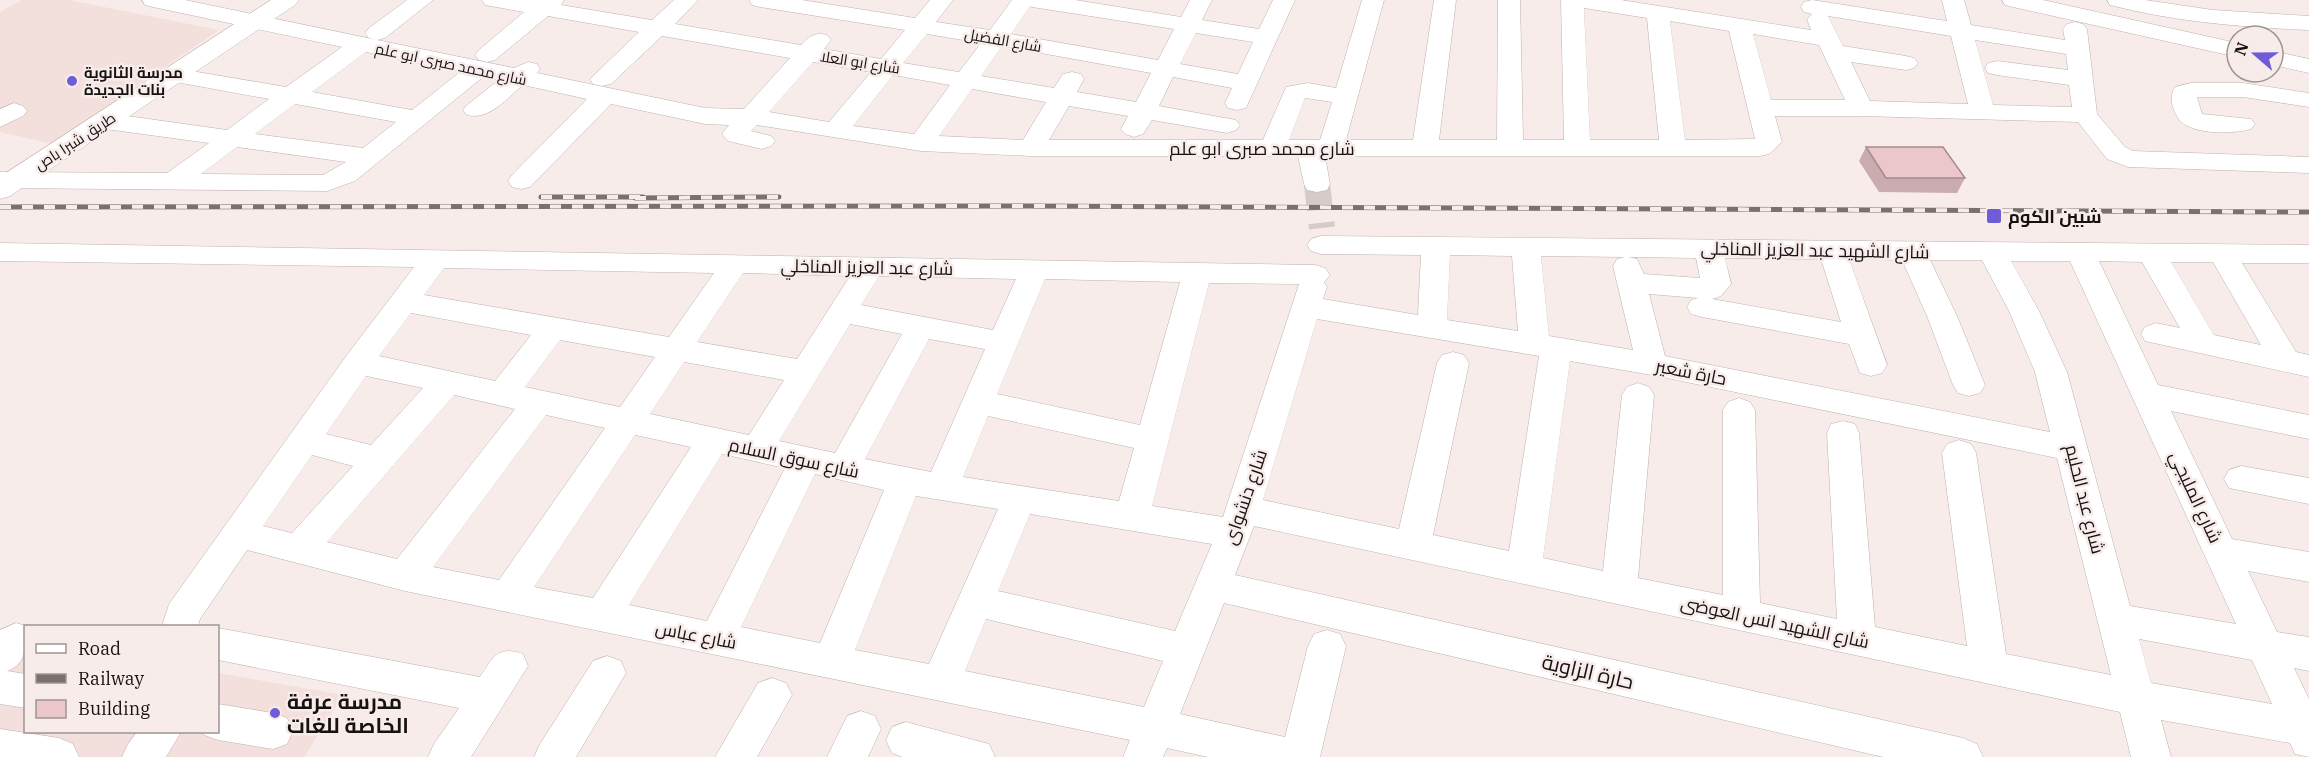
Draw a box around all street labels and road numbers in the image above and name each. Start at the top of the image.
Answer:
street label: شارع الفضيل [963,24,1043,58]
street label: شارع محمد صبرى ابو علم [373,39,529,91]
street label: شارع ابو العلا [818,46,901,80]
street label: طريق شبرا باص [31,108,120,175]
street label: شارع محمد صبرى ابو علم [1169,137,1355,161]
street label: شارع الشهيد عبد العزيز المناخلي [1700,237,1930,266]
street label: شارع عبد العزيز المناخلي [780,254,954,283]
street label: حارة شعير [1653,354,1728,390]
street label: شارع سوق السلام [727,433,861,484]
street label: شارع عبد الحليم [2059,442,2110,556]
street label: شارع دنشواى [1218,446,1273,548]
street label: شارع المليجي [2162,447,2227,548]
street label: شارع الشهيد انس العوضى [1679,591,1871,654]
street label: شارع عباس [653,616,738,655]
street label: حارة الزاوية [1540,647,1636,695]

